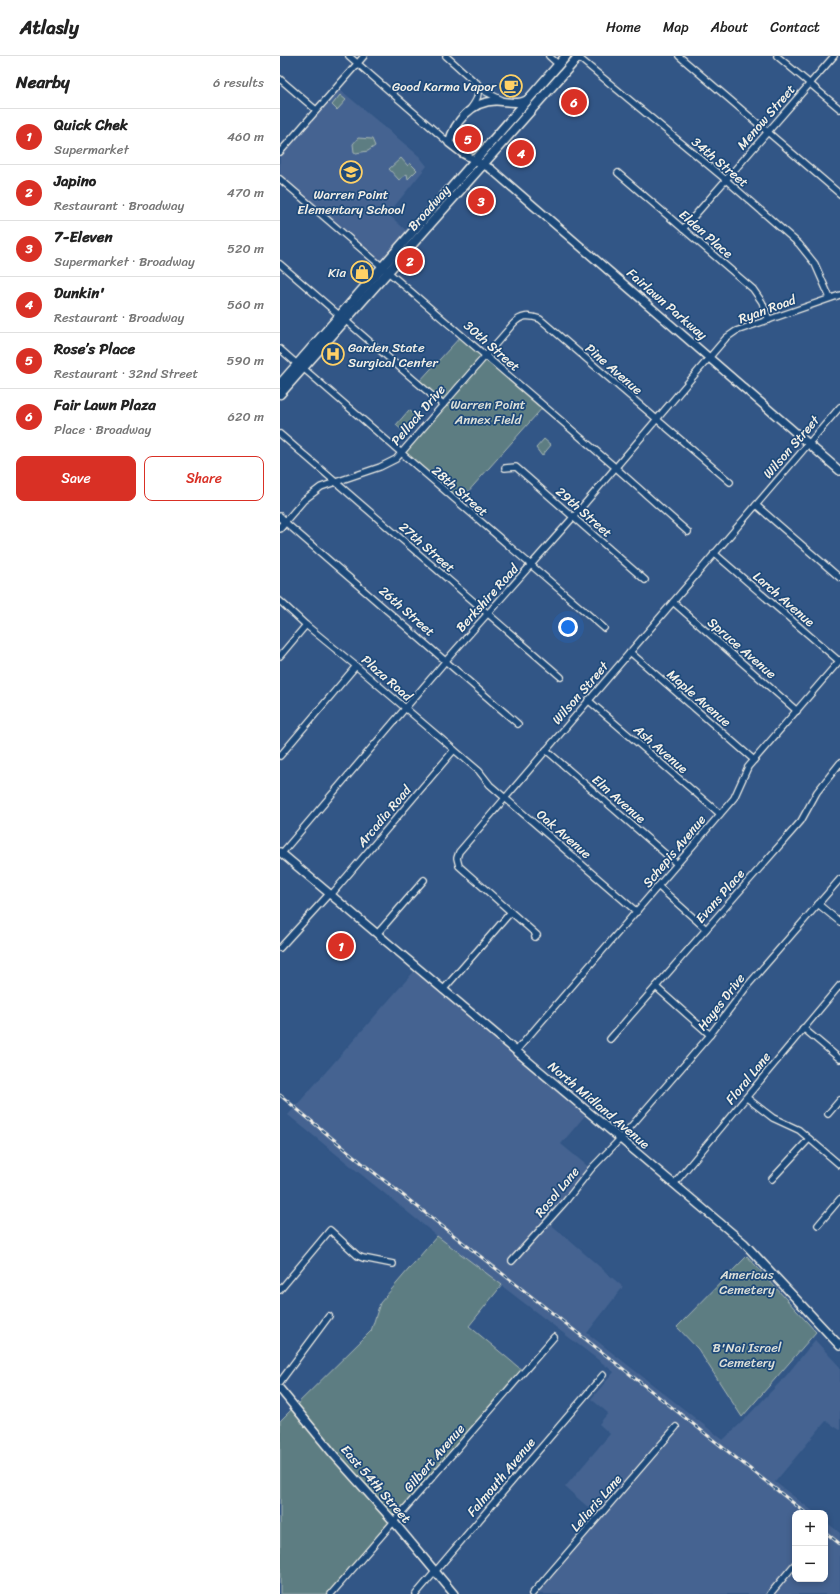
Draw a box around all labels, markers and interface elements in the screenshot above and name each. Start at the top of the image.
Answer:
text: Atlasly [20,11,79,44]
text: Home [606,15,641,40]
text: Map [663,15,689,40]
text: About [711,15,748,40]
text: Contact [770,15,820,40]
text: Nearby [16,67,70,97]
text: 6 results [213,71,264,94]
cafe icon: Good Karma Vapor [498,73,524,99]
place label: Good Karma Vapor [392,75,497,98]
street label: Menow Street [731,79,801,155]
pin: 6 [561,87,587,117]
text: Quick Chek [54,112,128,138]
pin: 5 [455,124,481,154]
text: 1 [26,125,32,148]
text: 460 m [227,125,264,148]
street label: 34th Street [686,131,754,193]
text: Supermarket [54,138,129,161]
pin: 4 [508,138,534,168]
school or university icon: Warren Point Elementary School [338,159,364,185]
text: Japino [54,168,96,194]
street label: Broadway [402,179,456,236]
text: 2 [25,181,33,204]
text: 470 m [227,181,264,204]
place label: Warren Point Elementary School [297,183,405,221]
pin: 3 [468,186,494,216]
text: Restaurant · Broadway [54,194,184,217]
street label: Elden Place [674,204,738,264]
text: 7-Eleven [54,224,113,250]
text: 3 [25,237,33,260]
text: 520 m [227,237,264,260]
pin: 2 [397,246,423,276]
text: Supermarket · Broadway [54,250,195,273]
shop icon: Kia [349,259,375,285]
place label: Kia [328,261,346,284]
street label: Fairlawn Parkway [621,262,713,346]
text: Dunkin' [54,280,105,306]
street label: Ryan Road [735,288,800,330]
text: 4 [25,293,33,316]
text: 560 m [227,293,264,316]
text: Restaurant · Broadway [54,306,184,329]
street label: 30th Street [458,315,526,378]
text: Rose’s Place [54,336,135,362]
place label: Garden State Surgical Center [348,336,438,374]
street label: Pine Avenue [580,337,648,401]
hospital icon: Garden State Surgical Center [320,341,346,367]
text: 5 [25,349,33,372]
text: 590 m [226,349,264,372]
text: Restaurant · 32nd Street [54,362,198,385]
street label: Pellack Drive [385,379,451,451]
text: Fair Lawn Plaza [54,392,156,418]
park label: Warren Point Annex Field [451,393,526,431]
text: 6 [25,405,33,428]
text: 620 m [228,405,264,428]
street label: Wilson Street [757,410,826,484]
text: Place · Broadway [54,418,151,441]
button: Save [16,456,136,501]
button: Share [144,456,264,501]
street label: 28th Street [426,460,494,523]
street label: 29th Street [550,481,618,544]
street label: 27th Street [394,516,461,578]
street label: Berkshire Road [450,558,525,638]
street label: Larch Avenue [748,565,820,633]
street label: 26th Street [374,580,441,642]
street label: Spruce Avenue [702,611,782,685]
your location [558,617,578,637]
street label: Plaza Road [356,649,419,708]
street label: Wilson Street [546,656,615,730]
street label: Maple Avenue [662,663,737,733]
street label: Ash Avenue [628,718,693,779]
street label: Elm Avenue [587,769,651,829]
street label: Arcadia Road [350,779,418,853]
street label: Oak Avenue [531,803,597,865]
street label: Schepis Avenue [636,809,712,893]
street label: Evans Place [690,863,750,929]
pin: 1 [328,931,354,961]
street label: Hayes Drive [691,968,751,1036]
street label: Floral Lane [719,1046,777,1110]
street label: North Midland Avenue [543,1055,655,1155]
street label: Rosol Lane [529,1161,585,1223]
park label: Americus Cemetery [719,1263,775,1301]
park label: B'Nai Israel Cemetery [712,1336,782,1374]
street label: Gilbert Avenue [397,1418,471,1498]
street label: Falmouth Avenue [461,1432,541,1522]
street label: East 54th Street [335,1439,417,1529]
street label: Leliaris Lane [564,1469,628,1537]
map controls [792,1510,828,1582]
button: + [792,1510,828,1546]
button: − [792,1546,828,1582]

